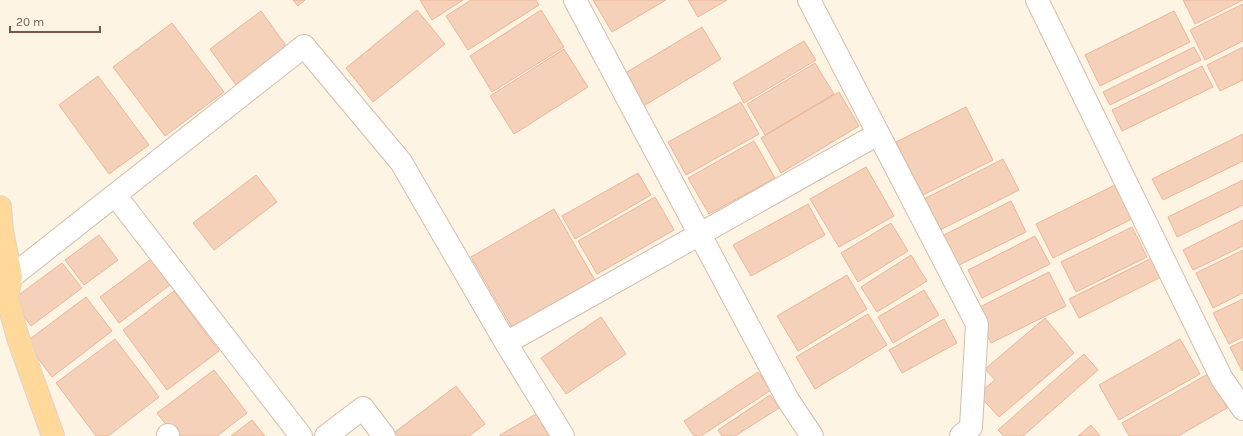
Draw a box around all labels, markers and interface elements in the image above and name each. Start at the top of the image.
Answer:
scale bar [10,8,100,34]
text: 20 m [16,15,44,29]

